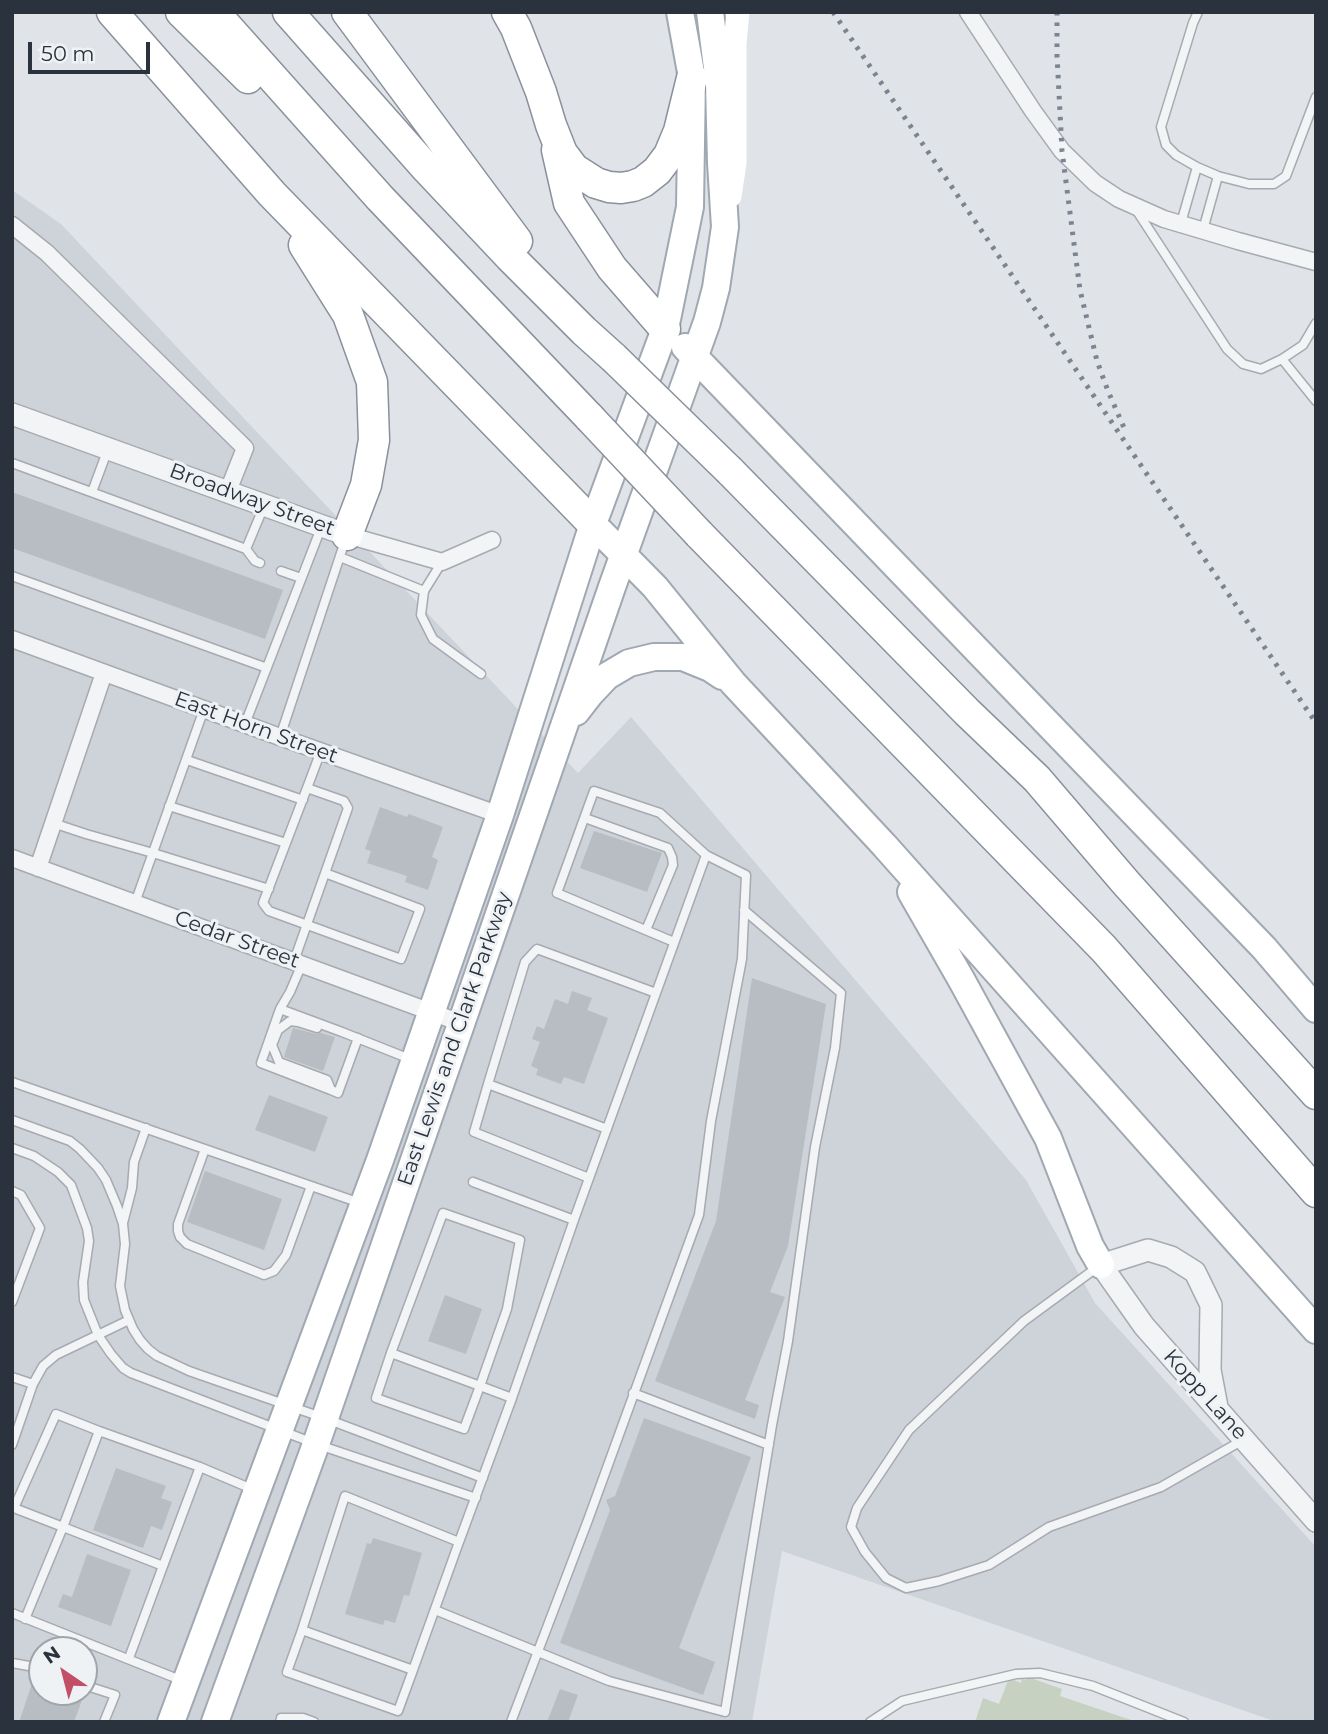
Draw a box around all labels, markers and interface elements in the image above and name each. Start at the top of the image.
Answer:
scale bar [32,28,154,72]
text: 50 m [41,41,95,66]
street label: Broadway Street [166,458,338,542]
street label: East Horn Street [171,687,341,769]
street label: East Lewis and Clark Parkway [393,889,517,1189]
street label: Cedar Street [171,906,303,974]
street label: Kopp Lane [1158,1345,1252,1445]
north arrow [28,1636,98,1706]
text: N [39,1641,65,1669]

